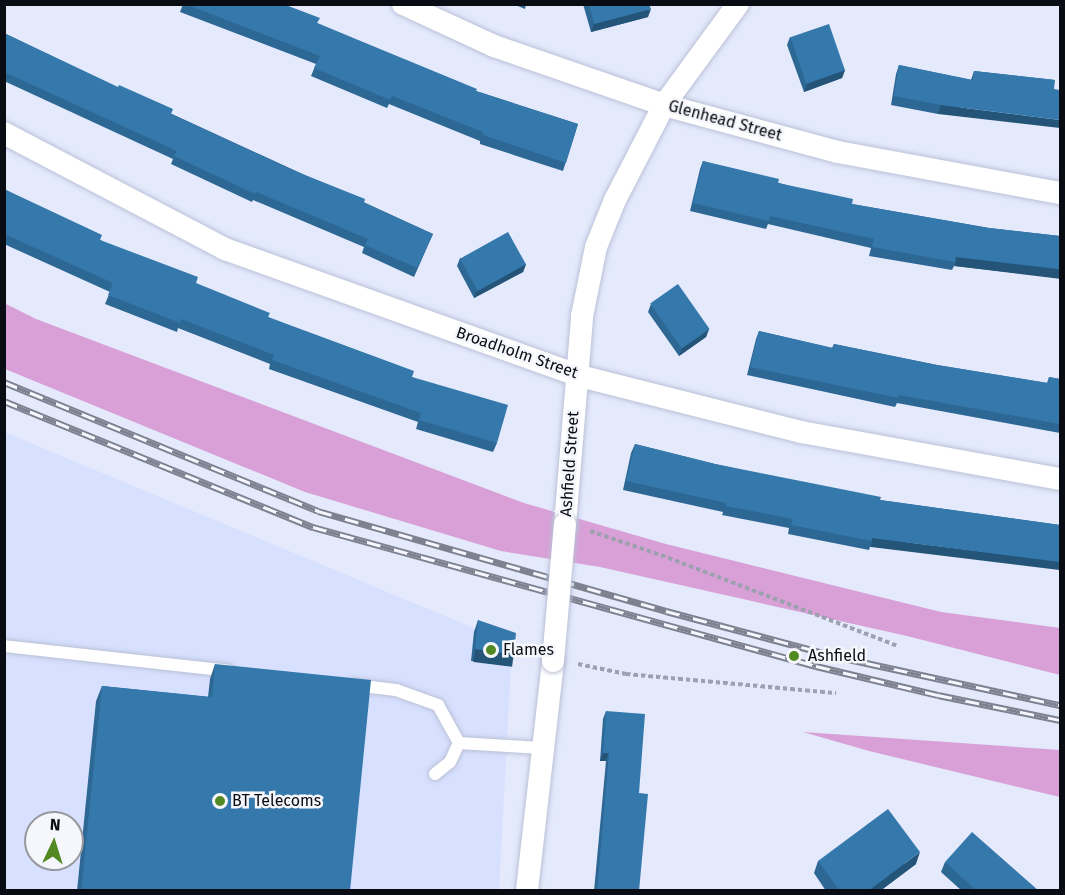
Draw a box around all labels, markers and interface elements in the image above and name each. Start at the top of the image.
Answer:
street label: Glenhead Street [666,97,784,145]
street label: Broadholm Street [454,323,580,383]
street label: Ashfield Street [557,411,583,517]
place label: Flames [503,640,554,660]
marker: Flames [484,643,498,657]
place label: Ashfield [808,646,866,666]
marker: Ashfield [785,647,803,665]
place label: BT Telecoms [232,791,321,811]
marker: BT Telecoms [213,794,227,808]
north arrow [24,811,84,871]
text: N [49,815,61,834]

